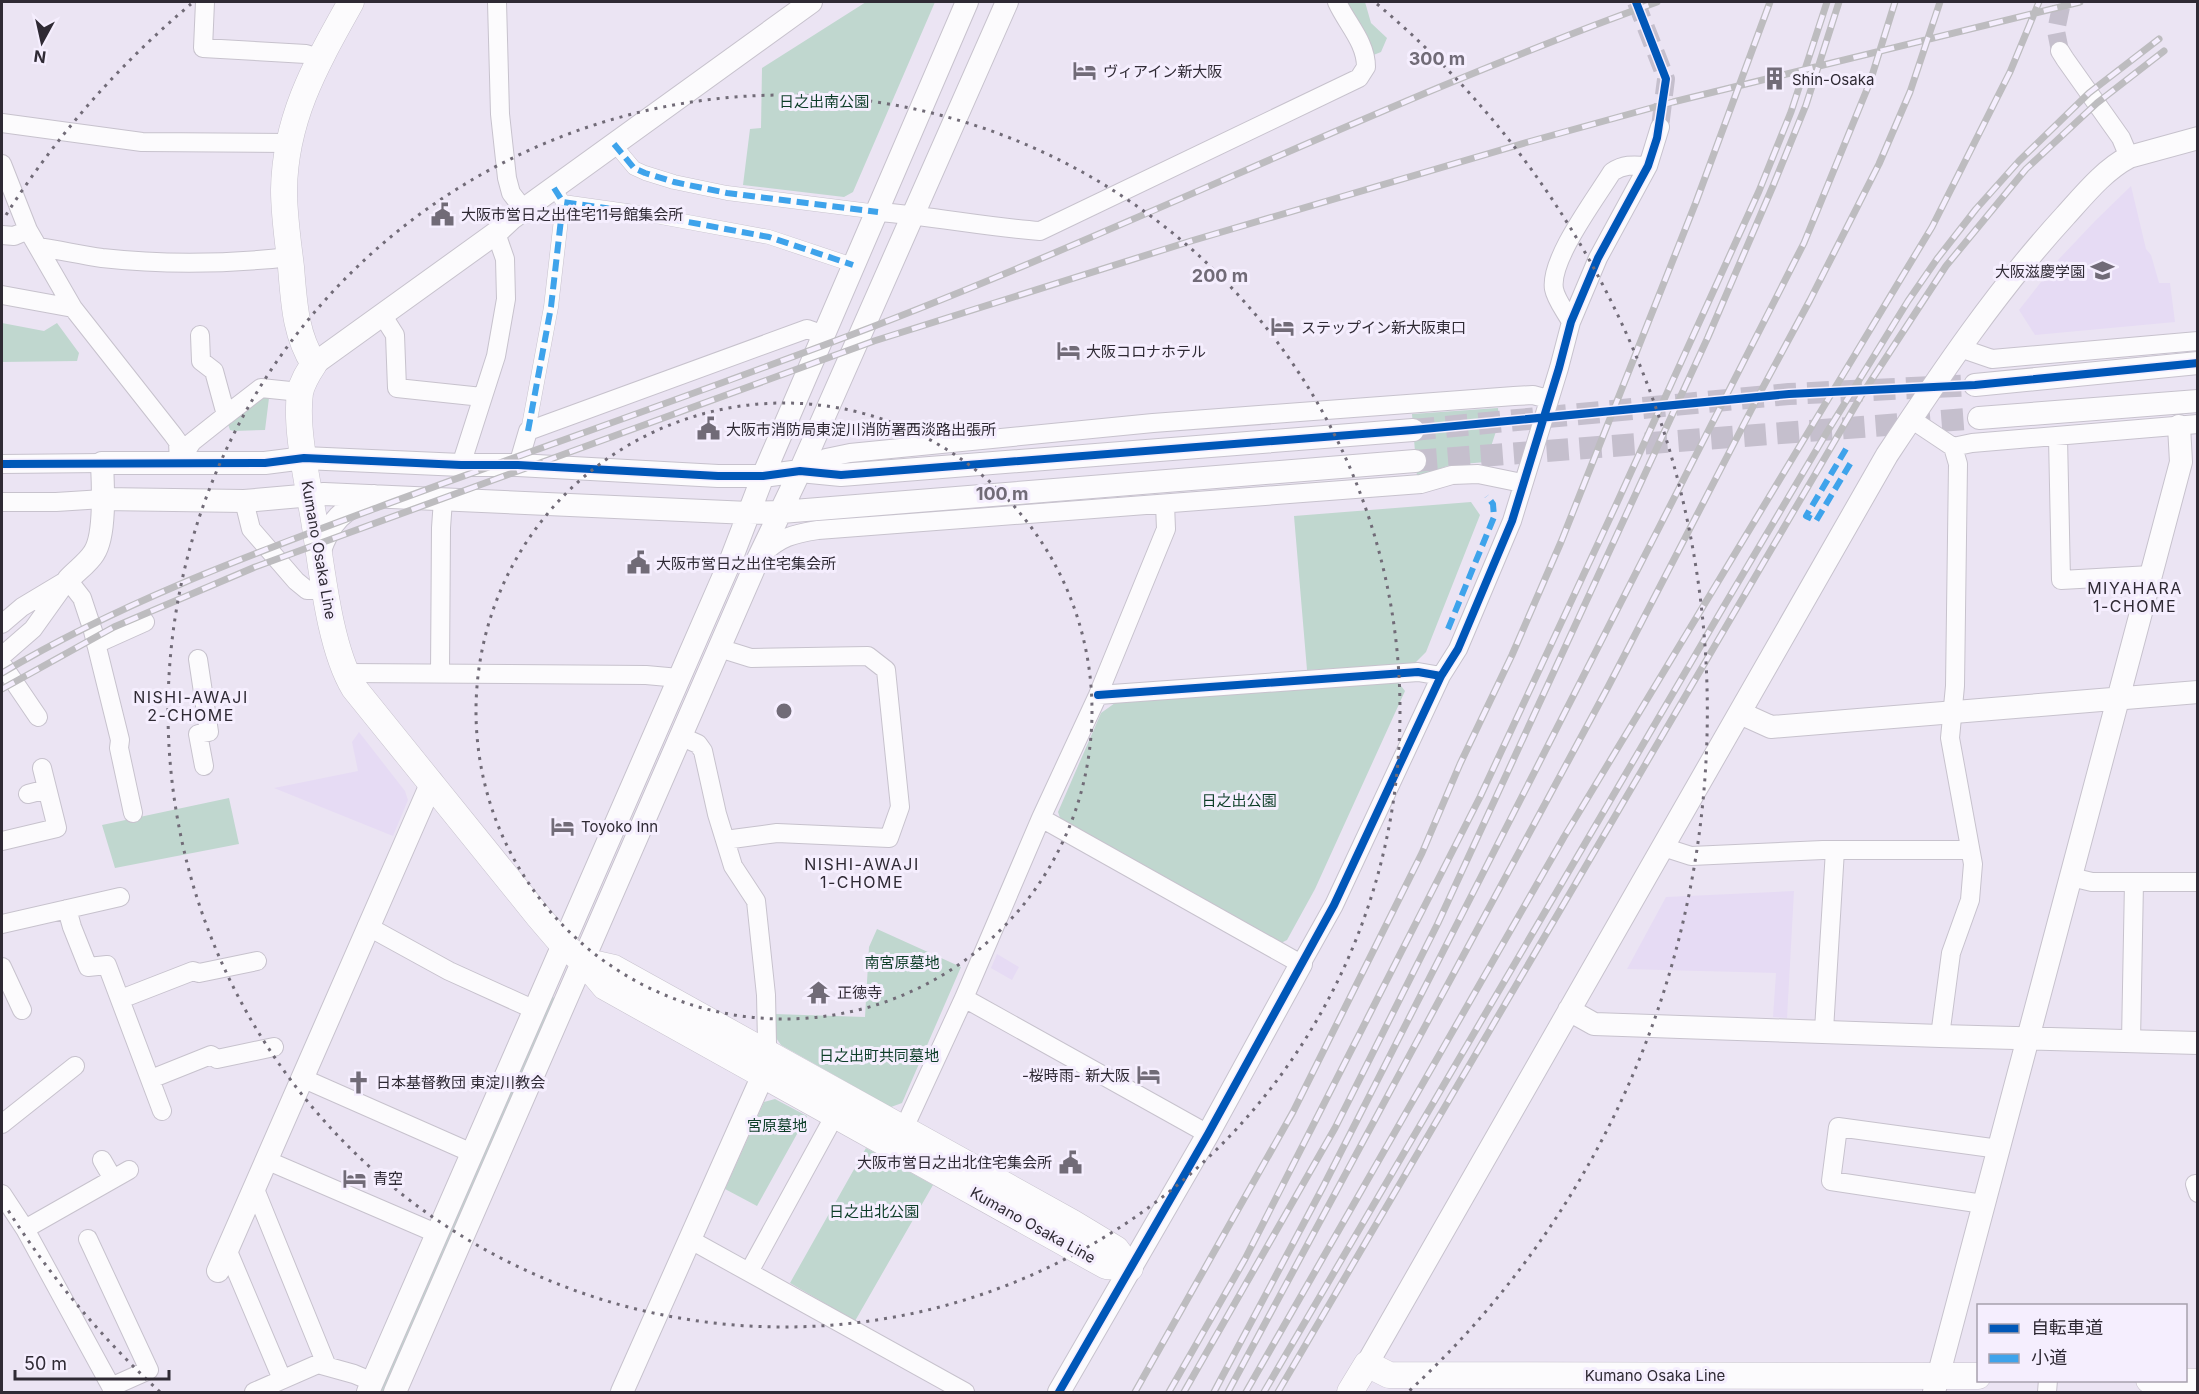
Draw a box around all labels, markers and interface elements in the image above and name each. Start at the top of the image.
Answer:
north arrow [12,12,72,72]
text: N [32,46,47,68]
text: 300 m [1409,48,1465,69]
hotel icon: ヴィアイン新大阪 [1072,58,1098,84]
place label: ヴィアイン新大阪 [1103,62,1222,81]
building icon: Shin-Osaka [1761,66,1787,92]
place label: Shin-Osaka [1792,70,1874,89]
park label: 日之出南公園 [779,92,869,111]
public building icon: 大阪市営日之出住宅11号館集会所 [430,201,456,227]
place label: 大阪市営日之出住宅11号館集会所 [461,205,683,224]
school or university icon: 大阪滋慶学園 [2090,258,2116,284]
place label: 大阪滋慶学園 [1995,262,2085,281]
text: 200 m [1192,265,1248,286]
hotel icon: ステップイン新大阪東口 [1270,314,1296,340]
place label: ステップイン新大阪東口 [1301,318,1466,337]
hotel icon: 大阪コロナホテル [1055,338,1081,364]
place label: 大阪コロナホテル [1086,342,1206,361]
public building icon: 大阪市消防局東淀川消防署西淡路出張所 [695,416,721,442]
place label: 大阪市消防局東淀川消防署西淡路出張所 [726,420,996,439]
street label: Kumano Osaka Line [297,479,341,621]
text: 100 m [976,483,1028,504]
public building icon: 大阪市営日之出住宅集会所 [625,550,651,576]
place label: 大阪市営日之出住宅集会所 [656,554,836,573]
district label: MIYAHARA 1-CHOME [2087,578,2183,616]
district label: NISHI-AWAJI 2-CHOME [133,687,249,725]
centre of rings [774,701,794,721]
park label: 日之出公園 [1201,791,1277,810]
hotel icon: Toyoko Inn [550,813,576,839]
place label: Toyoko Inn [581,817,658,836]
district label: NISHI-AWAJI 1-CHOME [804,854,920,892]
park label: 南宮原墓地 [864,953,940,972]
temple icon: 正徳寺 [806,979,832,1005]
place label: 正徳寺 [837,983,882,1002]
park label: 日之出町共同墓地 [819,1046,939,1065]
hotel icon: -桜時雨- 新大阪 [1135,1062,1161,1088]
place label: -桜時雨- 新大阪 [1022,1066,1130,1085]
church icon: 日本基督教団 東淀川教会 [345,1069,371,1095]
place label: 日本基督教団 東淀川教会 [376,1073,545,1092]
park label: 宮原墓地 [747,1116,807,1135]
public building icon: 大阪市営日之出北住宅集会所 [1057,1149,1083,1175]
place label: 大阪市営日之出北住宅集会所 [857,1153,1052,1172]
hotel icon: 青空 [342,1165,368,1191]
place label: 青空 [373,1169,403,1188]
street label: Kumano Osaka Line [967,1183,1099,1267]
park label: 日之出北公園 [829,1202,919,1221]
legend [1977,1304,2187,1382]
text: 自転車道 [2031,1317,2103,1338]
scale bar [15,1343,170,1381]
text: 小道 [2031,1347,2067,1368]
text: 50 m [24,1353,67,1374]
street label: Kumano Osaka Line [1585,1366,1725,1385]

